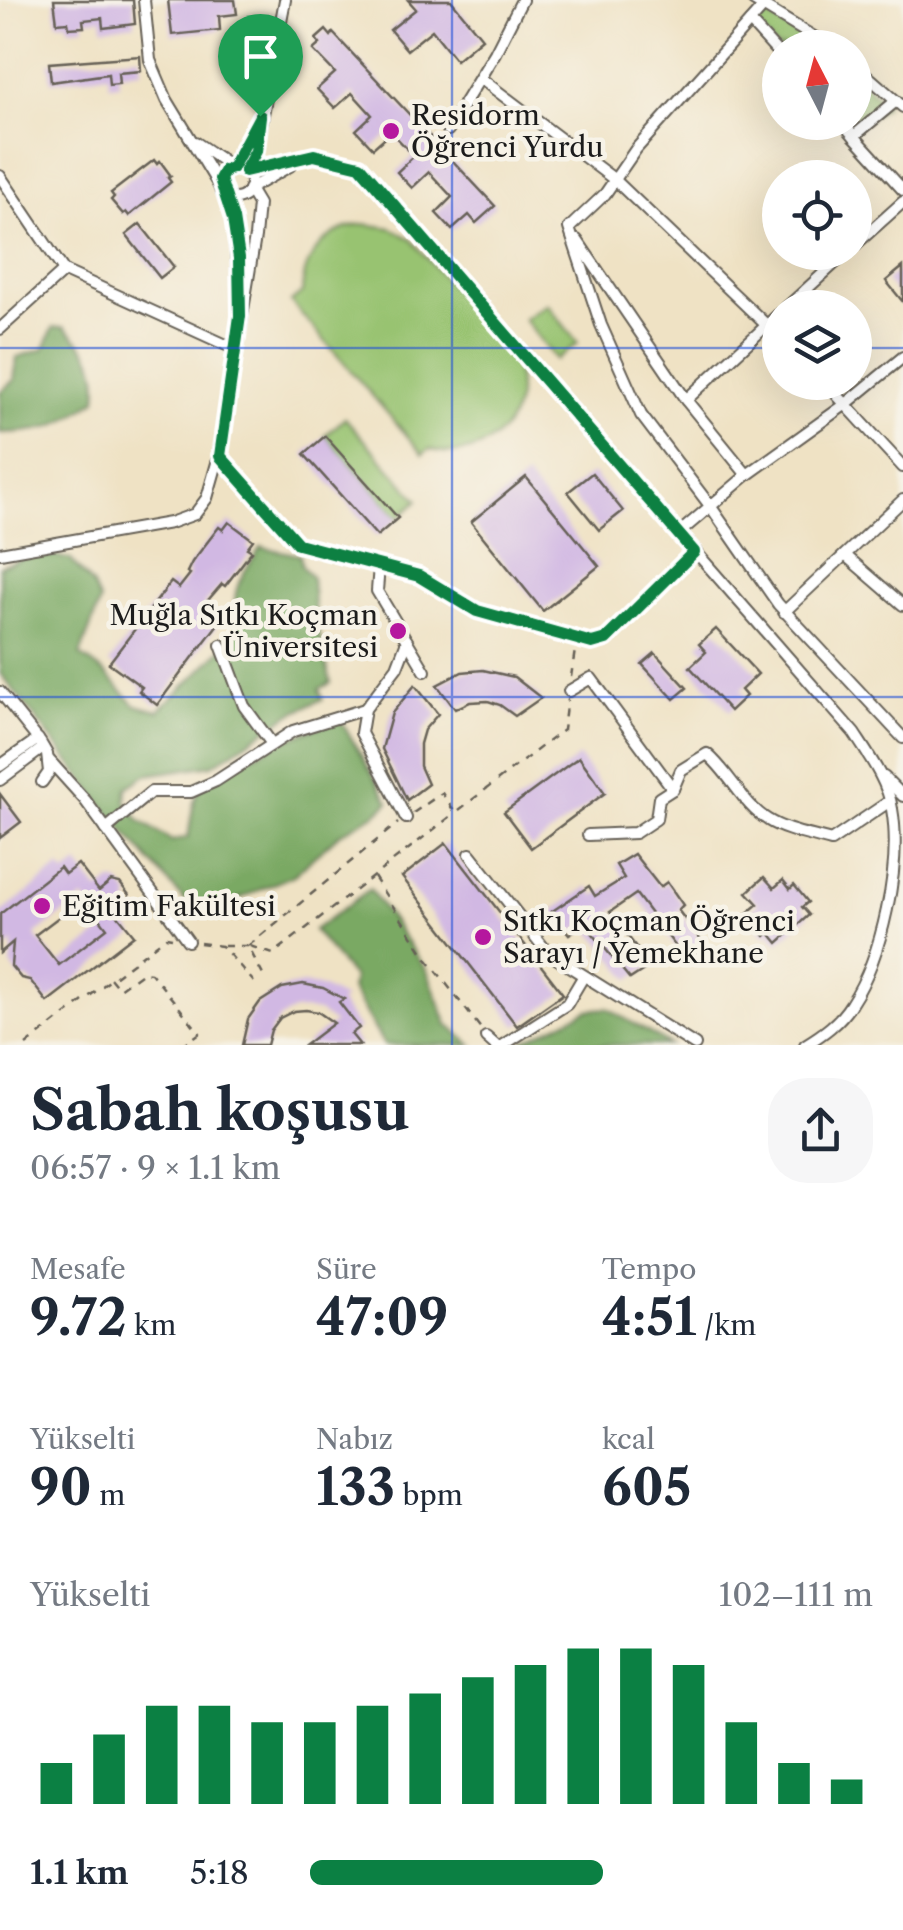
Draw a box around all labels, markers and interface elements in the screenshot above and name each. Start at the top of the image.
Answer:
pin [218,14,303,117]
icon: arrive [233,29,288,84]
north arrow [762,30,872,140]
map controls [762,30,872,400]
place label: Residorm Öğrenci Yurdu [411,98,604,164]
marker: Residorm Öğrenci Yurdu [380,120,402,142]
button: locate [762,160,872,270]
button: layers [762,290,872,400]
place label: Muğla Sıtkı Koçman Üniversitesi [110,598,378,664]
marker: Muğla Sıtkı Koçman Üniversitesi [387,620,409,642]
place label: Eğitim Fakültesi [62,889,276,923]
marker: Eğitim Fakültesi [31,895,53,917]
place label: Sıtkı Koçman Öğrenci Sarayı / Yemekhane [503,904,795,970]
marker: Sıtkı Koçman Öğrenci Sarayı / Yemekhane [472,926,494,948]
text: Sabah koşusu [30,1077,410,1144]
button: share [768,1078,873,1183]
text: 06:57 · 9 × 1.1 km [30,1148,281,1187]
text: Mesafe [30,1252,126,1286]
text: Süre [316,1252,377,1286]
text: Tempo [602,1252,696,1286]
text: 9.72 [30,1286,127,1348]
text: 47:09 [316,1286,448,1348]
text: 4:51 [602,1286,697,1348]
text: km [127,1308,176,1342]
text: /km [697,1308,756,1342]
text: Yükselti [30,1422,135,1456]
text: Nabız [316,1422,393,1456]
text: kcal [602,1422,655,1456]
text: 90 [30,1456,92,1518]
text: 133 [316,1456,395,1518]
text: 605 [602,1456,691,1518]
text: m [92,1478,125,1512]
text: bpm [395,1478,463,1512]
text: Yükselti [30,1575,150,1614]
text: 102–111 m [719,1575,873,1614]
text: 1.1 km [30,1853,129,1892]
text: 5:18 [190,1853,249,1892]

